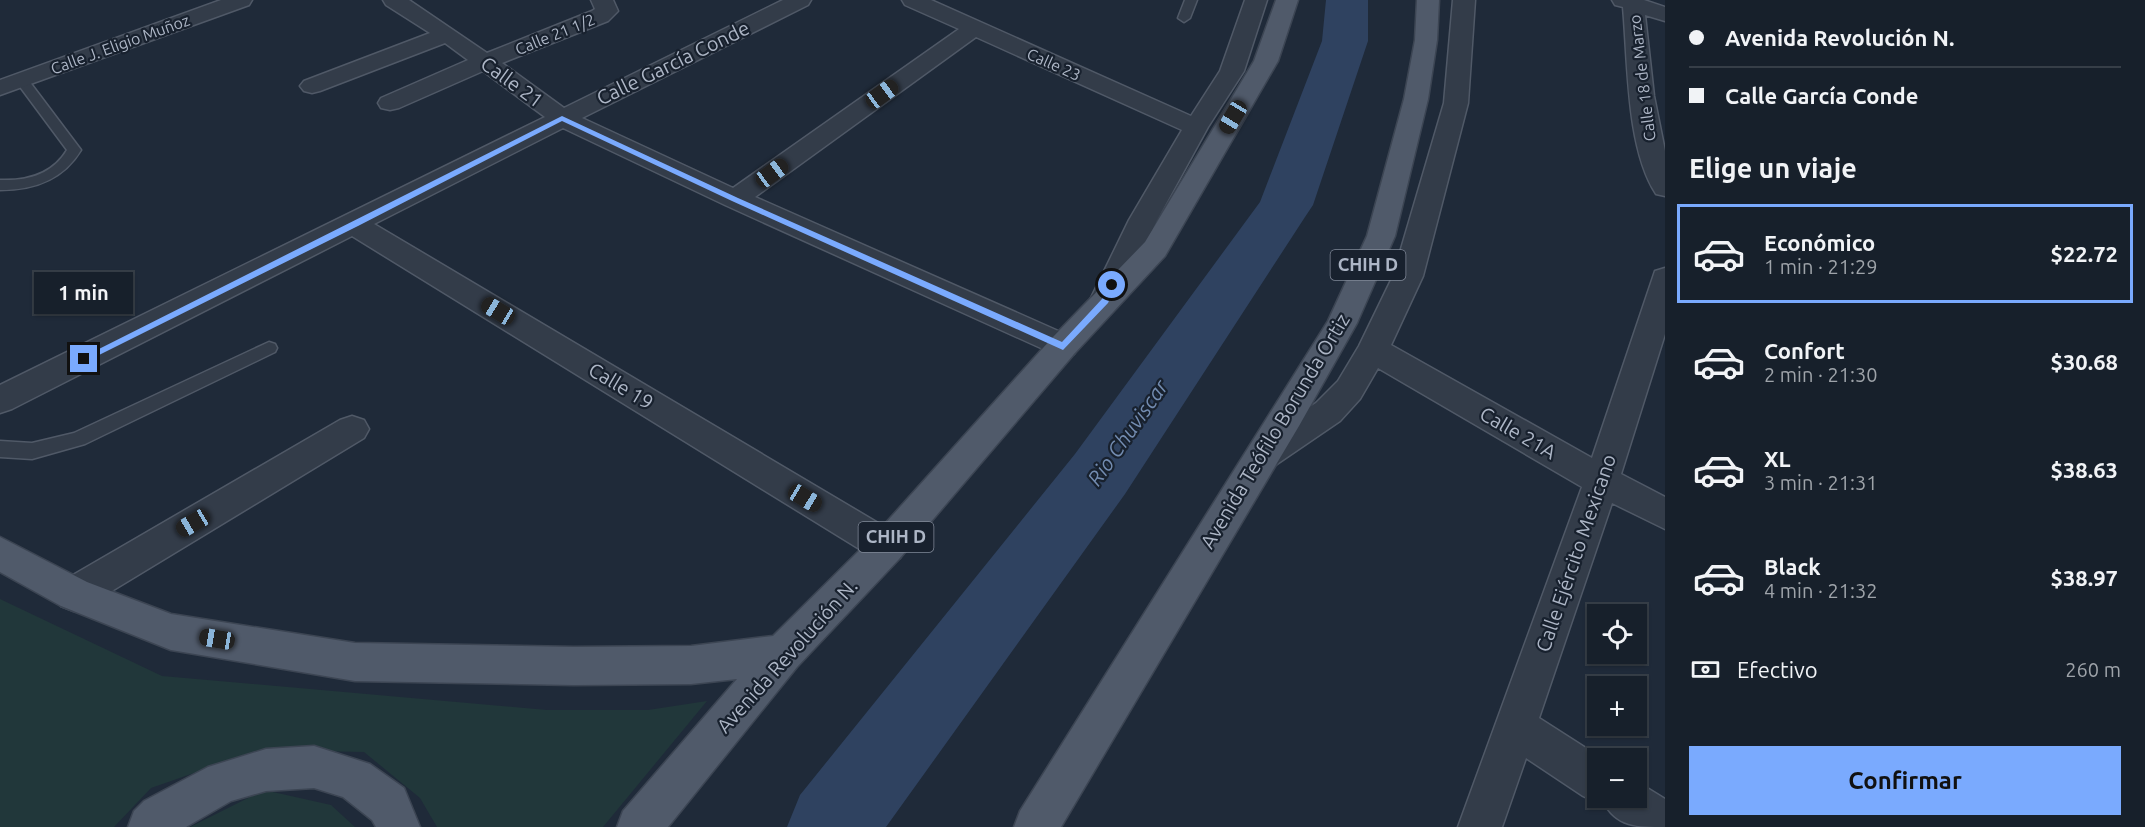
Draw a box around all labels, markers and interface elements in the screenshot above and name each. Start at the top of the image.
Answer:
street label: Calle 21 1/2 [512,10,598,58]
street label: Calle J. Eligio Muñoz [48,11,192,77]
street label: Calle 18 de Marzo [1625,14,1659,142]
street label: Calle García Conde [593,16,753,109]
text: Avenida Revolución N. [1725,25,1954,50]
street label: Calle 23 [1024,44,1084,84]
street label: Calle 21 [477,51,548,112]
car [862,76,902,112]
text: Calle García Conde [1725,83,1918,108]
car [1216,97,1250,137]
text: Elige un viaje [1689,153,1857,183]
car [752,155,792,191]
icon: car [1692,227,1746,281]
text: Económico [1764,230,1875,255]
text: $22.72 [2051,241,2118,266]
road number: CHIH D [1330,250,1406,280]
text: 1 min · 21:29 [1764,255,1878,278]
route start [1098,271,1125,298]
callout: 1 min [34,272,134,314]
text: 1 min [58,281,109,304]
car [478,294,518,328]
street label: Avenida Teófilo Borunda Ortiz [1195,309,1354,552]
icon: car [1692,335,1746,389]
text: Confort [1764,338,1845,363]
route end [70,345,97,372]
text: $30.68 [2051,349,2118,374]
street label: Calle 19 [585,357,658,414]
text: 2 min · 21:30 [1764,363,1878,386]
water label: Rio Chuviscar [1082,374,1173,490]
street label: Calle 21A [1476,402,1560,464]
icon: car [1692,443,1746,497]
text: XL [1764,446,1791,471]
street label: Calle Ejército Mexicano [1531,451,1620,655]
text: $38.63 [2051,457,2118,482]
text: 3 min · 21:31 [1764,471,1878,494]
car [785,481,825,515]
car [173,506,213,540]
road number: CHIH D [858,522,934,552]
icon: car [1692,551,1746,605]
text: Black [1764,554,1821,579]
text: $38.97 [2051,565,2118,590]
street label: Avenida Revolución N. [712,574,862,737]
text: 4 min · 21:32 [1764,579,1878,602]
map controls [1587,604,1647,808]
button: locate [1587,604,1647,664]
car [198,627,236,651]
icon: cash [1689,653,1722,686]
text: Efectivo [1737,657,1818,682]
text: 260 m [2065,658,2121,681]
button: + [1587,676,1647,736]
button: Confirmar [1689,746,2121,815]
button: − [1587,748,1647,808]

